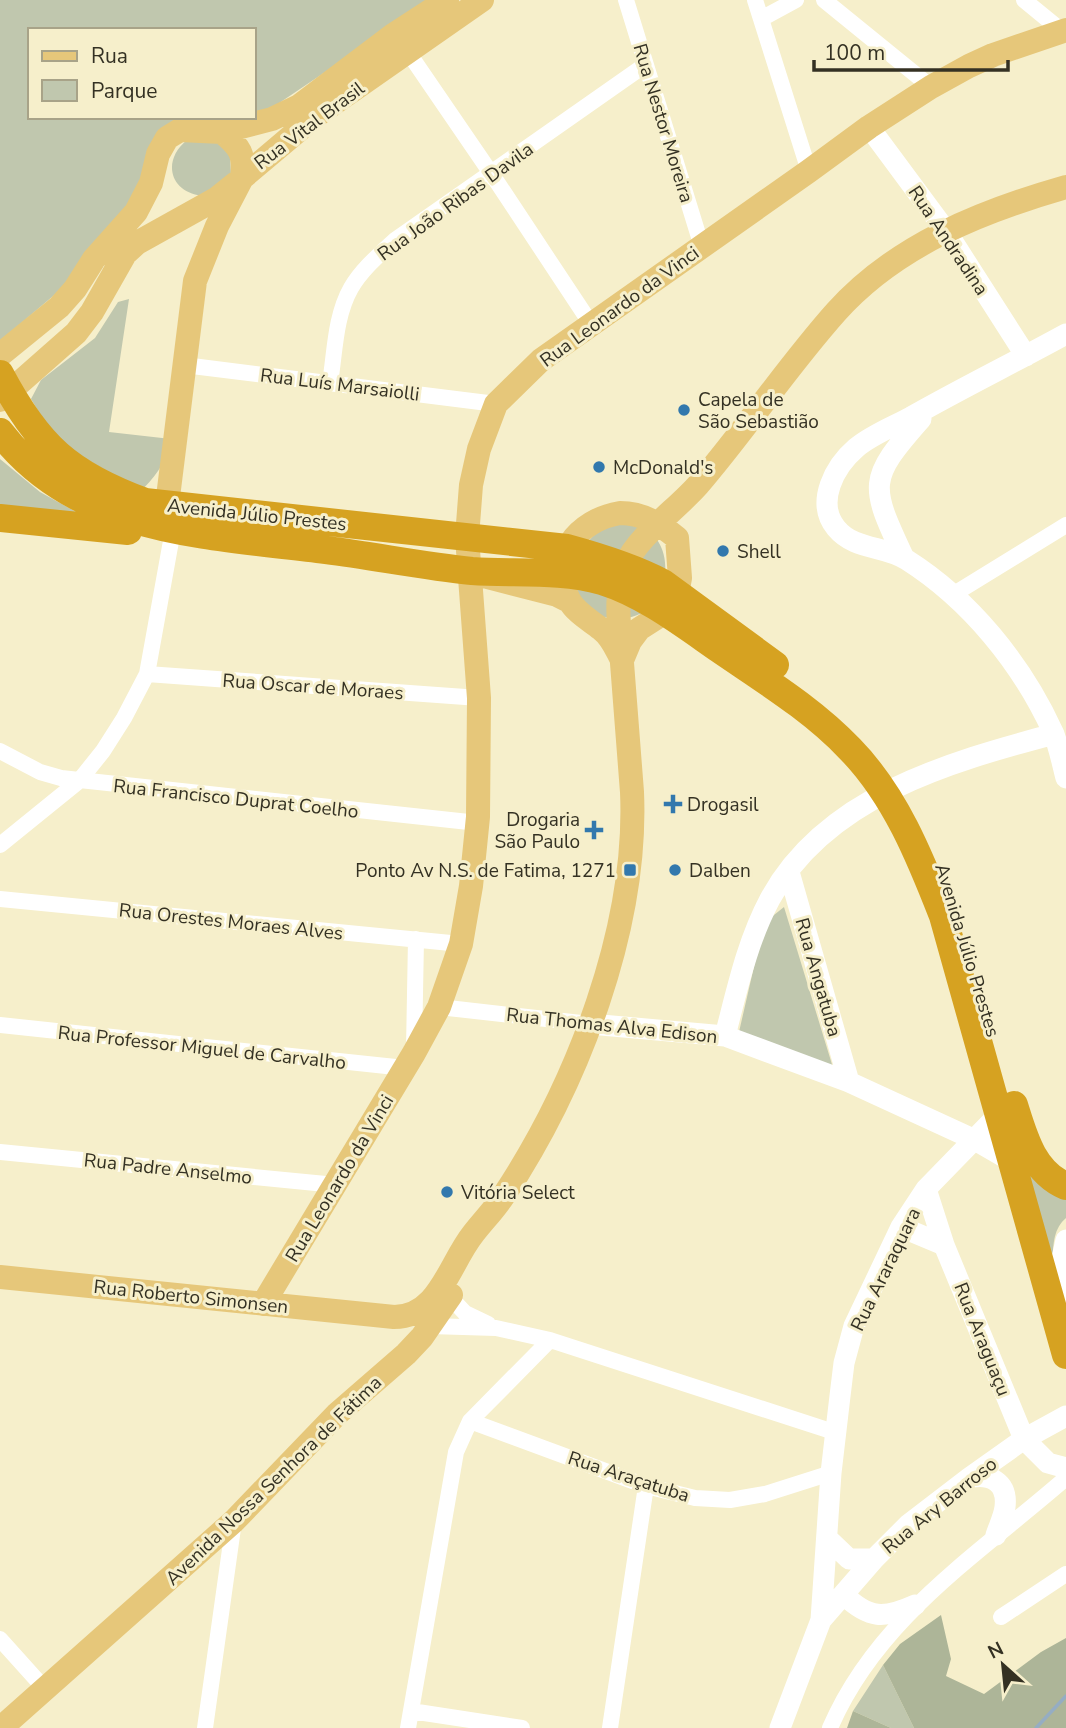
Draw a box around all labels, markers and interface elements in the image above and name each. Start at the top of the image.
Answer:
legend [28,28,256,119]
scale bar [814,28,1008,72]
text: 100 m [824,39,885,67]
street label: Rua Nestor Moreira [626,41,700,206]
text: Rua [91,42,128,70]
street label: Rua Vital Brasil [249,76,370,176]
text: Parque [91,77,158,105]
street label: Rua João Ribas Davila [372,136,539,267]
street label: Rua Andradina [902,181,995,301]
street label: Rua Leonardo da Vinci [535,240,704,373]
street label: Rua Luís Marsaiolli [259,362,421,408]
place label: Capela de São Sebastião [698,387,819,435]
marker: Capela de São Sebastião [676,402,692,418]
place label: McDonald's [613,455,714,481]
marker: McDonald's [591,459,607,475]
street label: Avenida Júlio Prestes [166,493,348,537]
place label: Shell [737,539,781,565]
marker: Shell [715,543,731,559]
street label: Rua Oscar de Moraes [222,668,404,706]
street label: Rua Francisco Duprat Coelho [112,773,360,825]
place label: Drogasil [687,792,759,818]
marker: Drogasil [665,796,681,812]
place label: Drogaria São Paulo [494,807,580,855]
marker: Drogaria São Paulo [586,822,602,838]
place label: Ponto Av N.S. de Fatima, 1271 [355,858,616,884]
place label: Dalben [689,858,751,884]
street label: Avenida Júlio Prestes [928,860,1006,1040]
marker: Ponto Av N.S. de Fatima, 1271 [622,862,638,878]
marker: Dalben [667,862,683,878]
street label: Rua Orestes Moraes Alves [118,897,344,947]
street label: Rua Angatuba [789,915,847,1040]
street label: Rua Thomas Alva Edison [505,1002,719,1050]
street label: Rua Professor Miguel de Carvalho [56,1020,347,1076]
street label: Rua Leonardo da Vinci [280,1090,400,1267]
street label: Rua Padre Anselmo [82,1147,253,1191]
place label: Vitória Select [460,1180,575,1206]
marker: Vitória Select [439,1184,455,1200]
street label: Rua Araraquara [845,1203,927,1335]
street label: Rua Roberto Simonsen [92,1274,290,1320]
street label: Rua Araguaçu [947,1279,1017,1400]
street label: Avenida Nossa Senhora de Fátima [160,1370,388,1591]
street label: Rua Araçatuba [565,1445,693,1509]
street label: Rua Ary Barroso [877,1451,1003,1560]
north arrow [968,1630,1038,1700]
text: N [983,1636,1008,1666]

